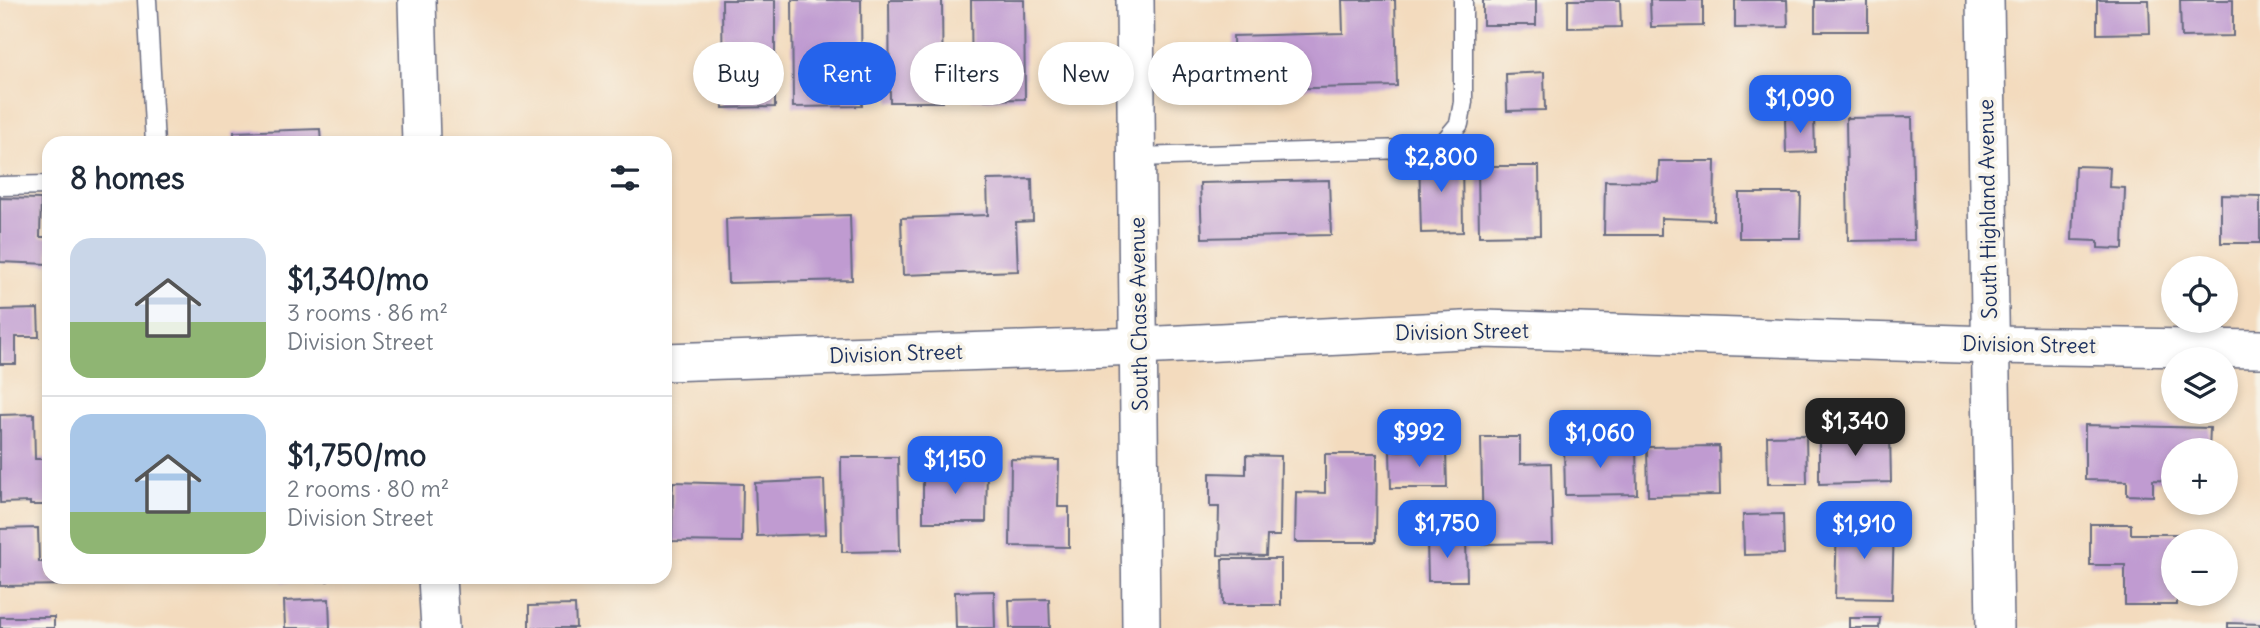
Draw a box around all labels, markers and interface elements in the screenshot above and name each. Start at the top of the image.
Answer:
chip: Buy [693,42,784,105]
chip: Rent [798,42,896,105]
chip: Filters [910,42,1024,105]
chip: New [1038,42,1134,105]
chip: Apartment [1148,42,1312,105]
pin: $1,090 [1743,76,1857,135]
text: $1,090 [1765,83,1835,112]
street label: South Highland Avenue [1972,99,2003,319]
pin: $2,800 [1384,134,1498,194]
text: $2,800 [1404,142,1478,171]
text: 8 homes [70,159,185,197]
icon: filters [606,159,644,197]
street label: South Chase Avenue [1123,217,1154,411]
map controls [2161,256,2238,606]
button: locate [2161,256,2238,333]
text: $1,340/mo [287,260,429,298]
icon: home [126,266,210,350]
text: 3 rooms · 86 m² [287,298,448,327]
street label: Division Street [1395,317,1529,346]
text: Division Street [287,327,434,356]
street label: Division Street [1962,330,2096,359]
street label: Division Street [829,338,963,369]
button: layers [2161,347,2238,424]
pin: $1,340 [1798,398,1912,458]
text: $1,340 [1821,406,1889,435]
pin: $992 [1378,410,1460,469]
pin: $1,060 [1543,410,1657,470]
text: $992 [1393,417,1445,446]
text: $1,060 [1565,418,1635,447]
text: $1,750/mo [287,436,426,474]
pin: $1,150 [898,436,1012,496]
button: + [2161,438,2238,515]
icon: home [126,442,210,526]
text: $1,150 [924,444,986,473]
text: 2 rooms · 80 m² [287,474,449,503]
pin: $1,750 [1390,500,1504,560]
pin: $1,910 [1807,502,1921,561]
text: Division Street [287,503,434,532]
text: $1,750 [1414,508,1480,537]
text: $1,910 [1832,509,1896,538]
button: − [2161,529,2238,606]

